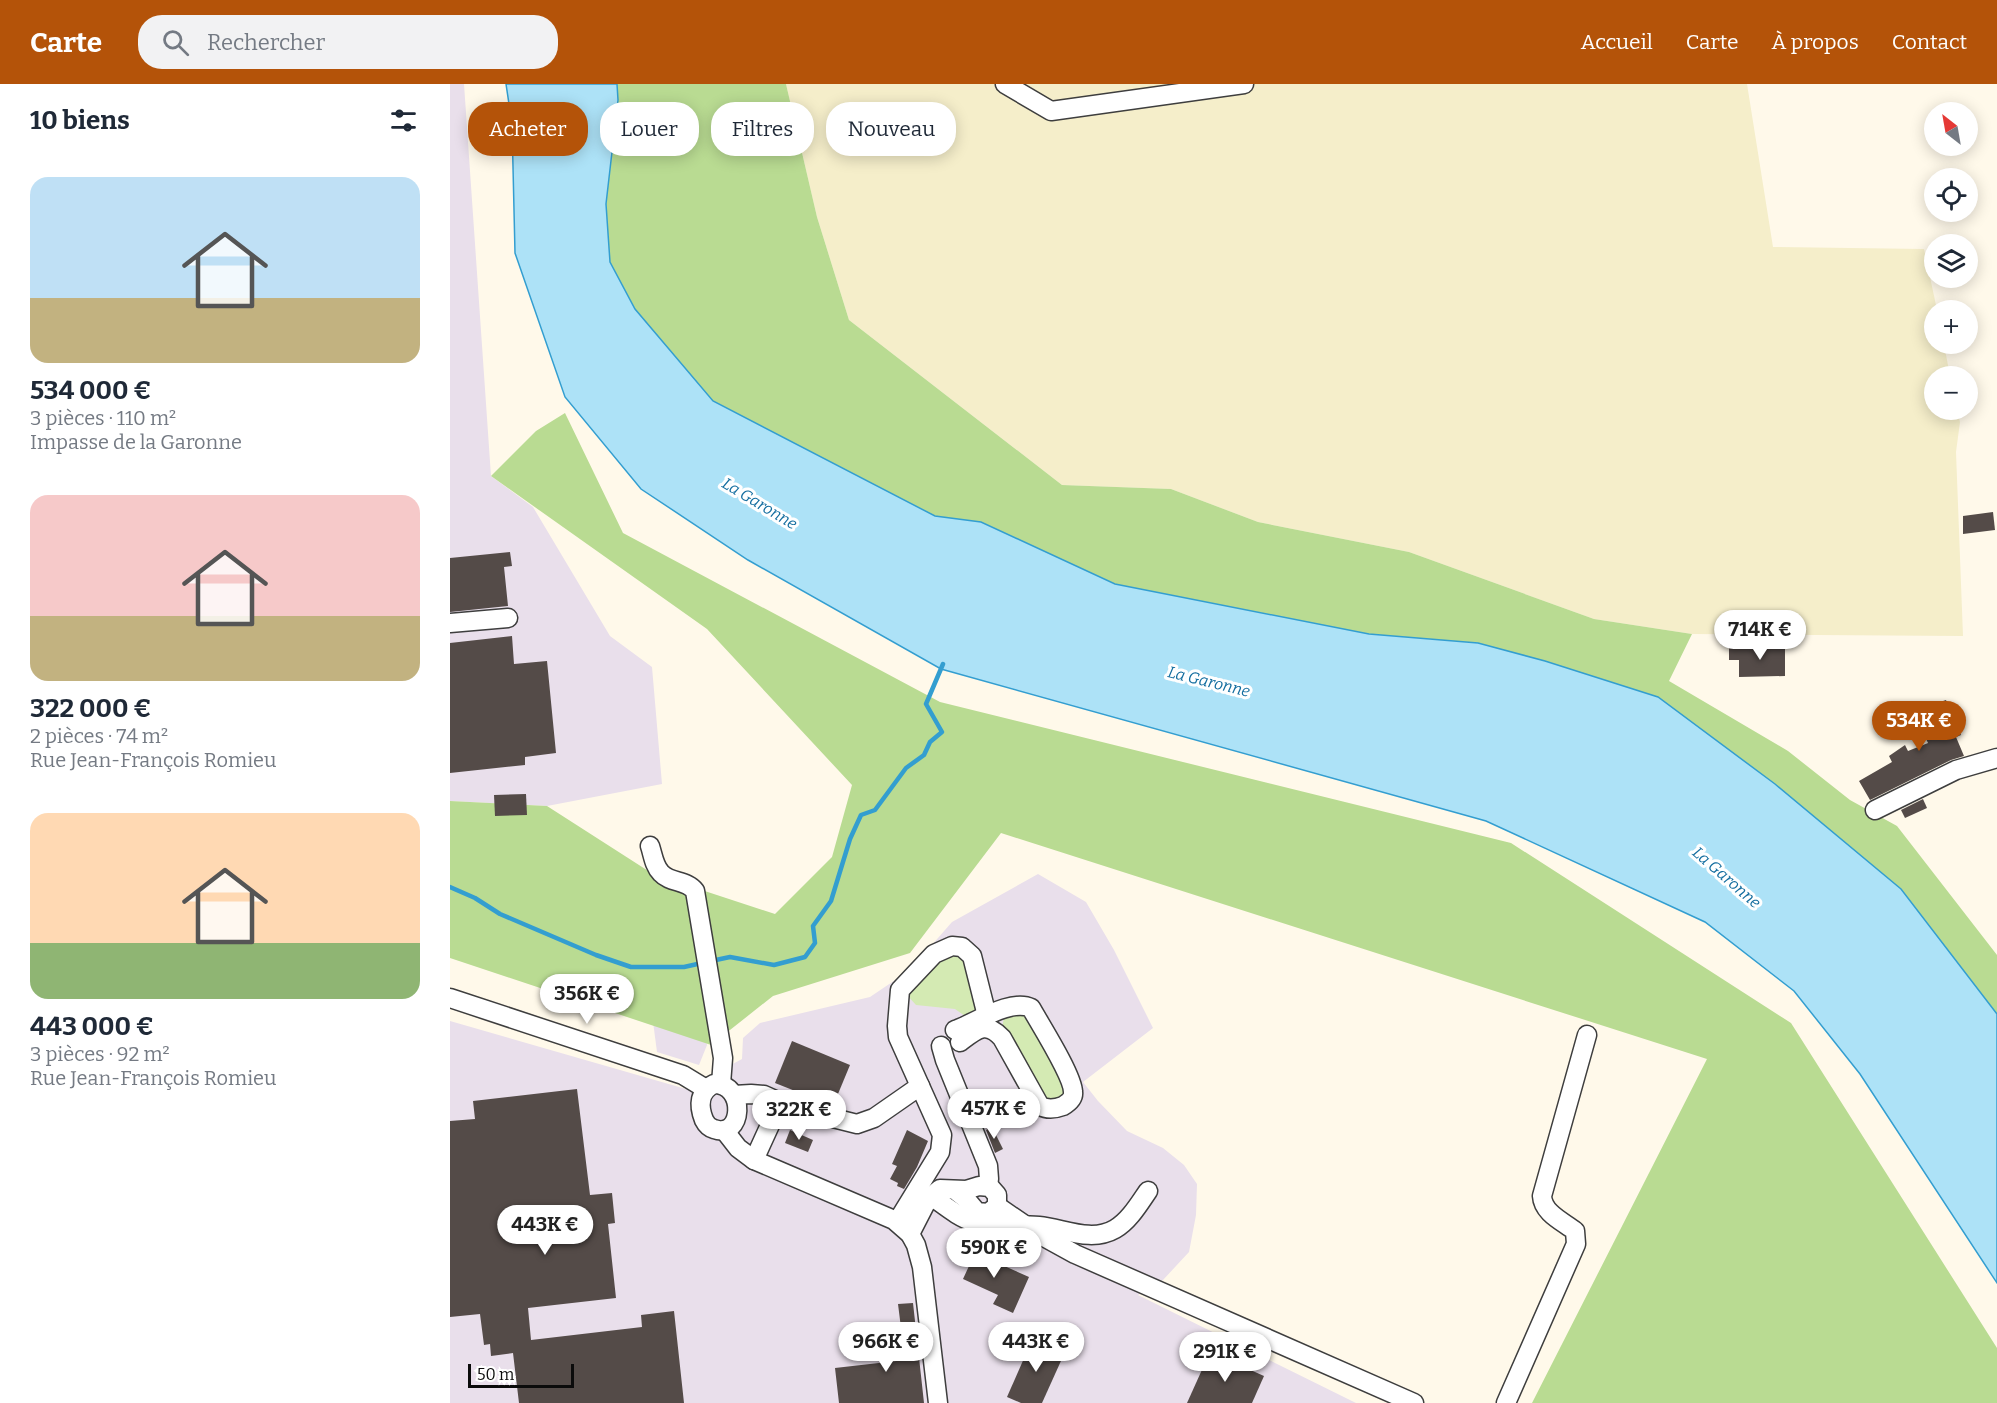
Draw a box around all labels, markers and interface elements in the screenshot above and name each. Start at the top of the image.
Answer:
search box [138,15,558,69]
text: Carte [30,26,102,59]
icon: search [159,26,192,59]
text: Rechercher [207,29,325,56]
text: Accueil [1581,29,1653,55]
text: Carte [1686,29,1739,55]
text: À propos [1772,29,1859,55]
text: Contact [1892,29,1967,55]
chip: Acheter [468,102,588,156]
chip: Louer [600,102,699,156]
chip: Filtres [711,102,814,156]
chip: Nouveau [826,102,956,156]
north arrow [1924,102,1978,156]
map controls [1924,102,1978,420]
icon: filters [387,104,420,137]
text: 10 biens [30,105,130,136]
button: locate [1924,168,1978,222]
icon: home [171,216,279,324]
button: layers [1924,234,1978,288]
button: + [1924,300,1978,354]
button: − [1924,366,1978,420]
text: 534 000 € [30,375,151,406]
text: 3 pièces · 110 m² [30,406,176,430]
text: Impasse de la Garonne [30,430,242,454]
water label: La Garonne [719,474,801,533]
icon: home [171,534,279,642]
pin: 714K € [1711,610,1809,661]
text: 714K € [1728,617,1792,641]
water label: La Garonne [1166,662,1252,701]
text: 322 000 € [30,693,151,724]
pin: 534K € [1870,701,1968,752]
text: 534K € [1886,708,1952,732]
text: 2 pièces · 74 m² [30,724,168,748]
text: Rue Jean-François Romieu [30,748,276,772]
water label: La Garonne [1689,843,1765,912]
icon: home [171,852,279,960]
pin: 356K € [538,974,636,1025]
text: 356K € [554,981,620,1005]
text: 443 000 € [30,1011,154,1042]
text: 3 pièces · 92 m² [30,1042,170,1066]
text: Rue Jean-François Romieu [30,1066,276,1090]
pin: 457K € [945,1089,1043,1140]
pin: 322K € [750,1090,848,1141]
text: 457K € [961,1096,1027,1120]
text: 322K € [766,1097,832,1121]
pin: 443K € [496,1205,594,1256]
text: 443K € [511,1212,579,1236]
pin: 590K € [945,1228,1043,1279]
text: 590K € [960,1235,1028,1259]
pin: 966K € [837,1322,935,1373]
pin: 443K € [987,1322,1085,1373]
text: 966K € [852,1329,920,1353]
text: 443K € [1002,1329,1070,1353]
pin: 291K € [1176,1332,1274,1383]
text: 291K € [1193,1339,1257,1363]
scale bar [468,1361,574,1388]
text: 50 m [477,1365,514,1384]

